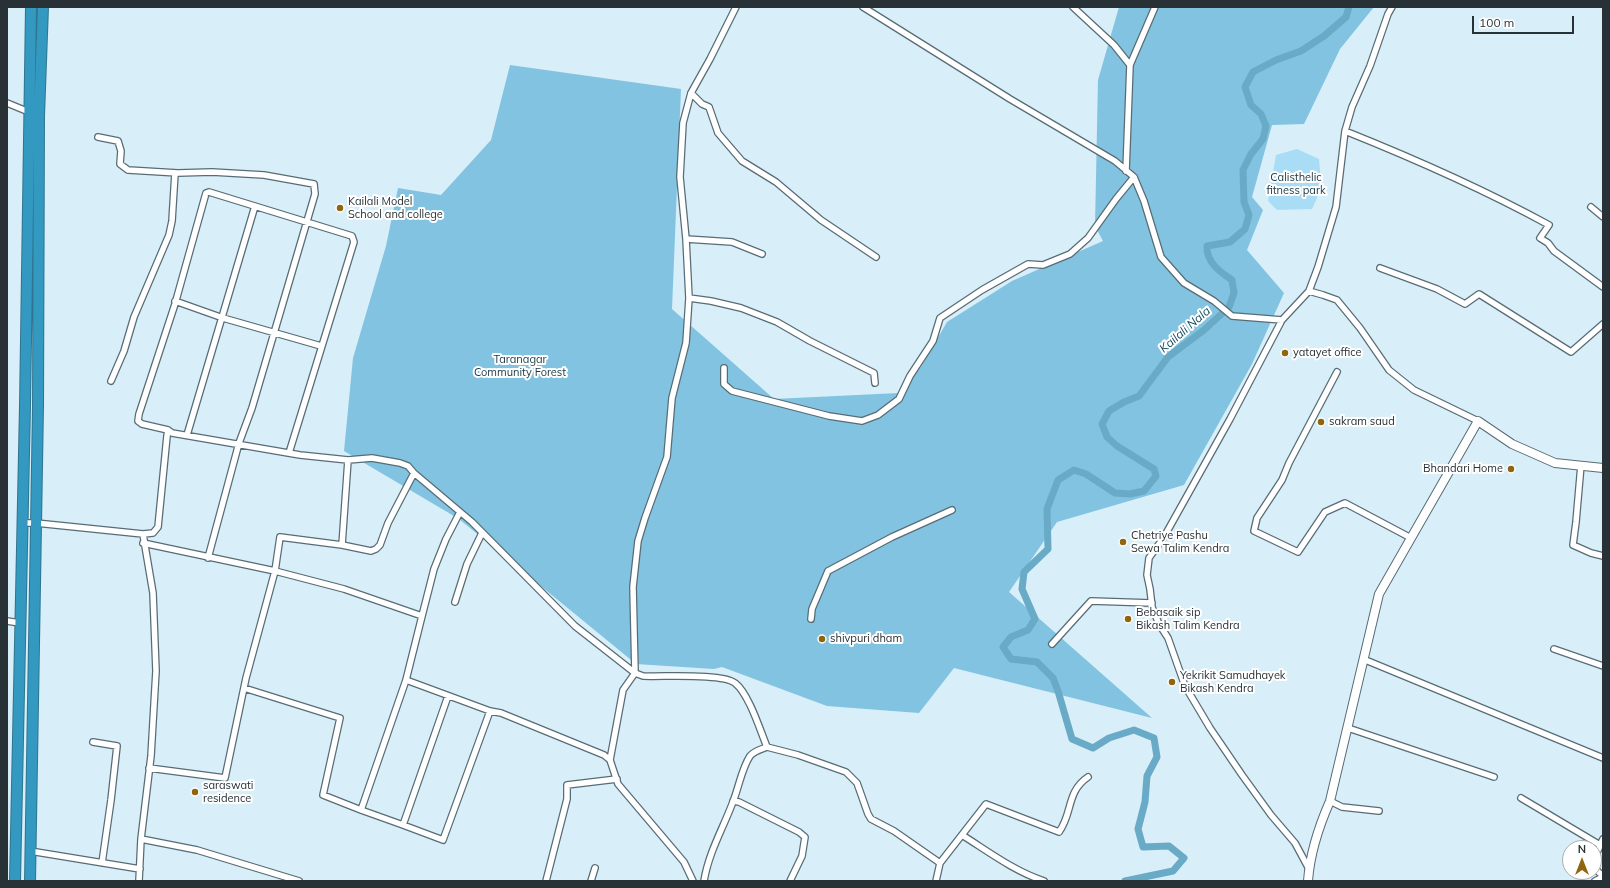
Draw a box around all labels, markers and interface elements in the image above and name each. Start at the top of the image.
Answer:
scale bar [1474,8,1576,34]
text: 100 m [1479,15,1514,30]
park label: Calisthelic fitness park [1266,171,1326,197]
place label: Kailali Model School and college [348,195,443,221]
marker: Kailali Model School and college [335,203,345,213]
water label: Kailali Nala [1157,304,1213,356]
place label: yatayet office [1293,346,1362,360]
marker: yatayet office [1280,348,1290,358]
park label: Taranagar Community Forest [474,353,566,379]
place label: sakram saud [1329,415,1395,429]
marker: sakram saud [1316,417,1326,427]
place label: Bhandari Home [1423,462,1503,476]
marker: Bhandari Home [1506,464,1516,474]
place label: Chetriye Pashu Sewa Talim Kendra [1131,529,1229,555]
marker: Chetriye Pashu Sewa Talim Kendra [1118,537,1128,547]
place label: Bebasaik sip Bikash Talim Kendra [1136,606,1240,632]
marker: Bebasaik sip Bikash Talim Kendra [1123,614,1133,624]
place label: shivpuri dham [830,632,902,646]
marker: shivpuri dham [817,634,827,644]
place label: Yekrikit Samudhayek Bikash Kendra [1180,669,1286,695]
marker: Yekrikit Samudhayek Bikash Kendra [1167,677,1177,687]
place label: saraswati residence [203,779,253,805]
marker: saraswati residence [190,787,200,797]
north arrow [1562,840,1602,880]
text: N [1578,842,1586,856]

